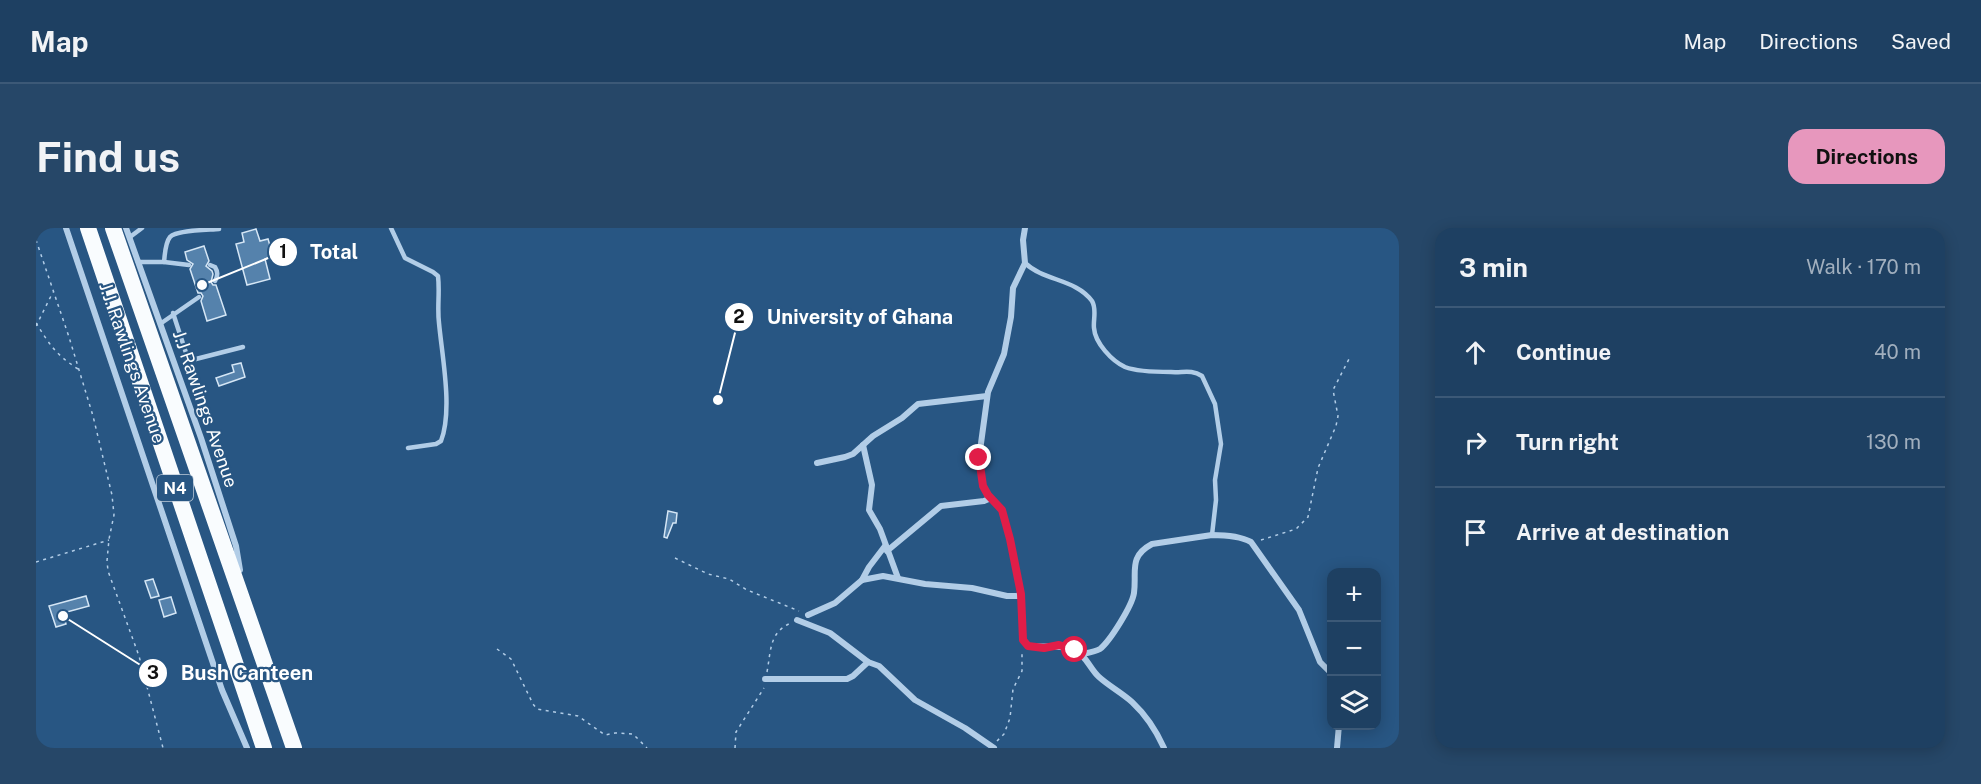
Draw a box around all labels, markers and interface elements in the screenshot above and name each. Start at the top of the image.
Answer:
text: Map [30,25,89,58]
text: Map [1684,29,1726,54]
text: Directions [1759,29,1858,54]
text: Saved [1891,29,1951,54]
button: Directions [1788,129,1945,184]
text: Find us [36,132,180,181]
callout: Total [268,233,371,271]
text: Total [310,240,358,264]
text: 1 [279,241,287,262]
text: 3 min [1459,252,1528,283]
text: Walk · 170 m [1806,255,1921,279]
street label: J.J. Rawlings Avenue [95,280,170,446]
callout: University of Ghana [724,298,965,336]
text: University of Ghana [767,305,953,329]
text: 2 [733,306,745,327]
street label: J.J Rawlings Avenue [169,328,242,490]
icon: ahead [1459,336,1492,369]
text: Continue [1516,339,1611,365]
text: 40 m [1874,340,1921,364]
icon: right [1459,426,1492,459]
text: Turn right [1516,429,1619,455]
text: 130 m [1866,430,1921,454]
route end [965,444,991,470]
road number: N4 [157,475,193,501]
icon: arrive [1459,516,1492,549]
text: Arrive at destination [1516,519,1729,545]
map controls [1327,568,1381,730]
button: + [1327,568,1381,622]
button: − [1327,622,1381,676]
route start [1061,636,1087,662]
callout: Bush Canteen [138,654,325,692]
text: Bush Canteen [181,661,313,685]
text: 3 [147,662,159,683]
button: layers [1327,676,1381,730]

